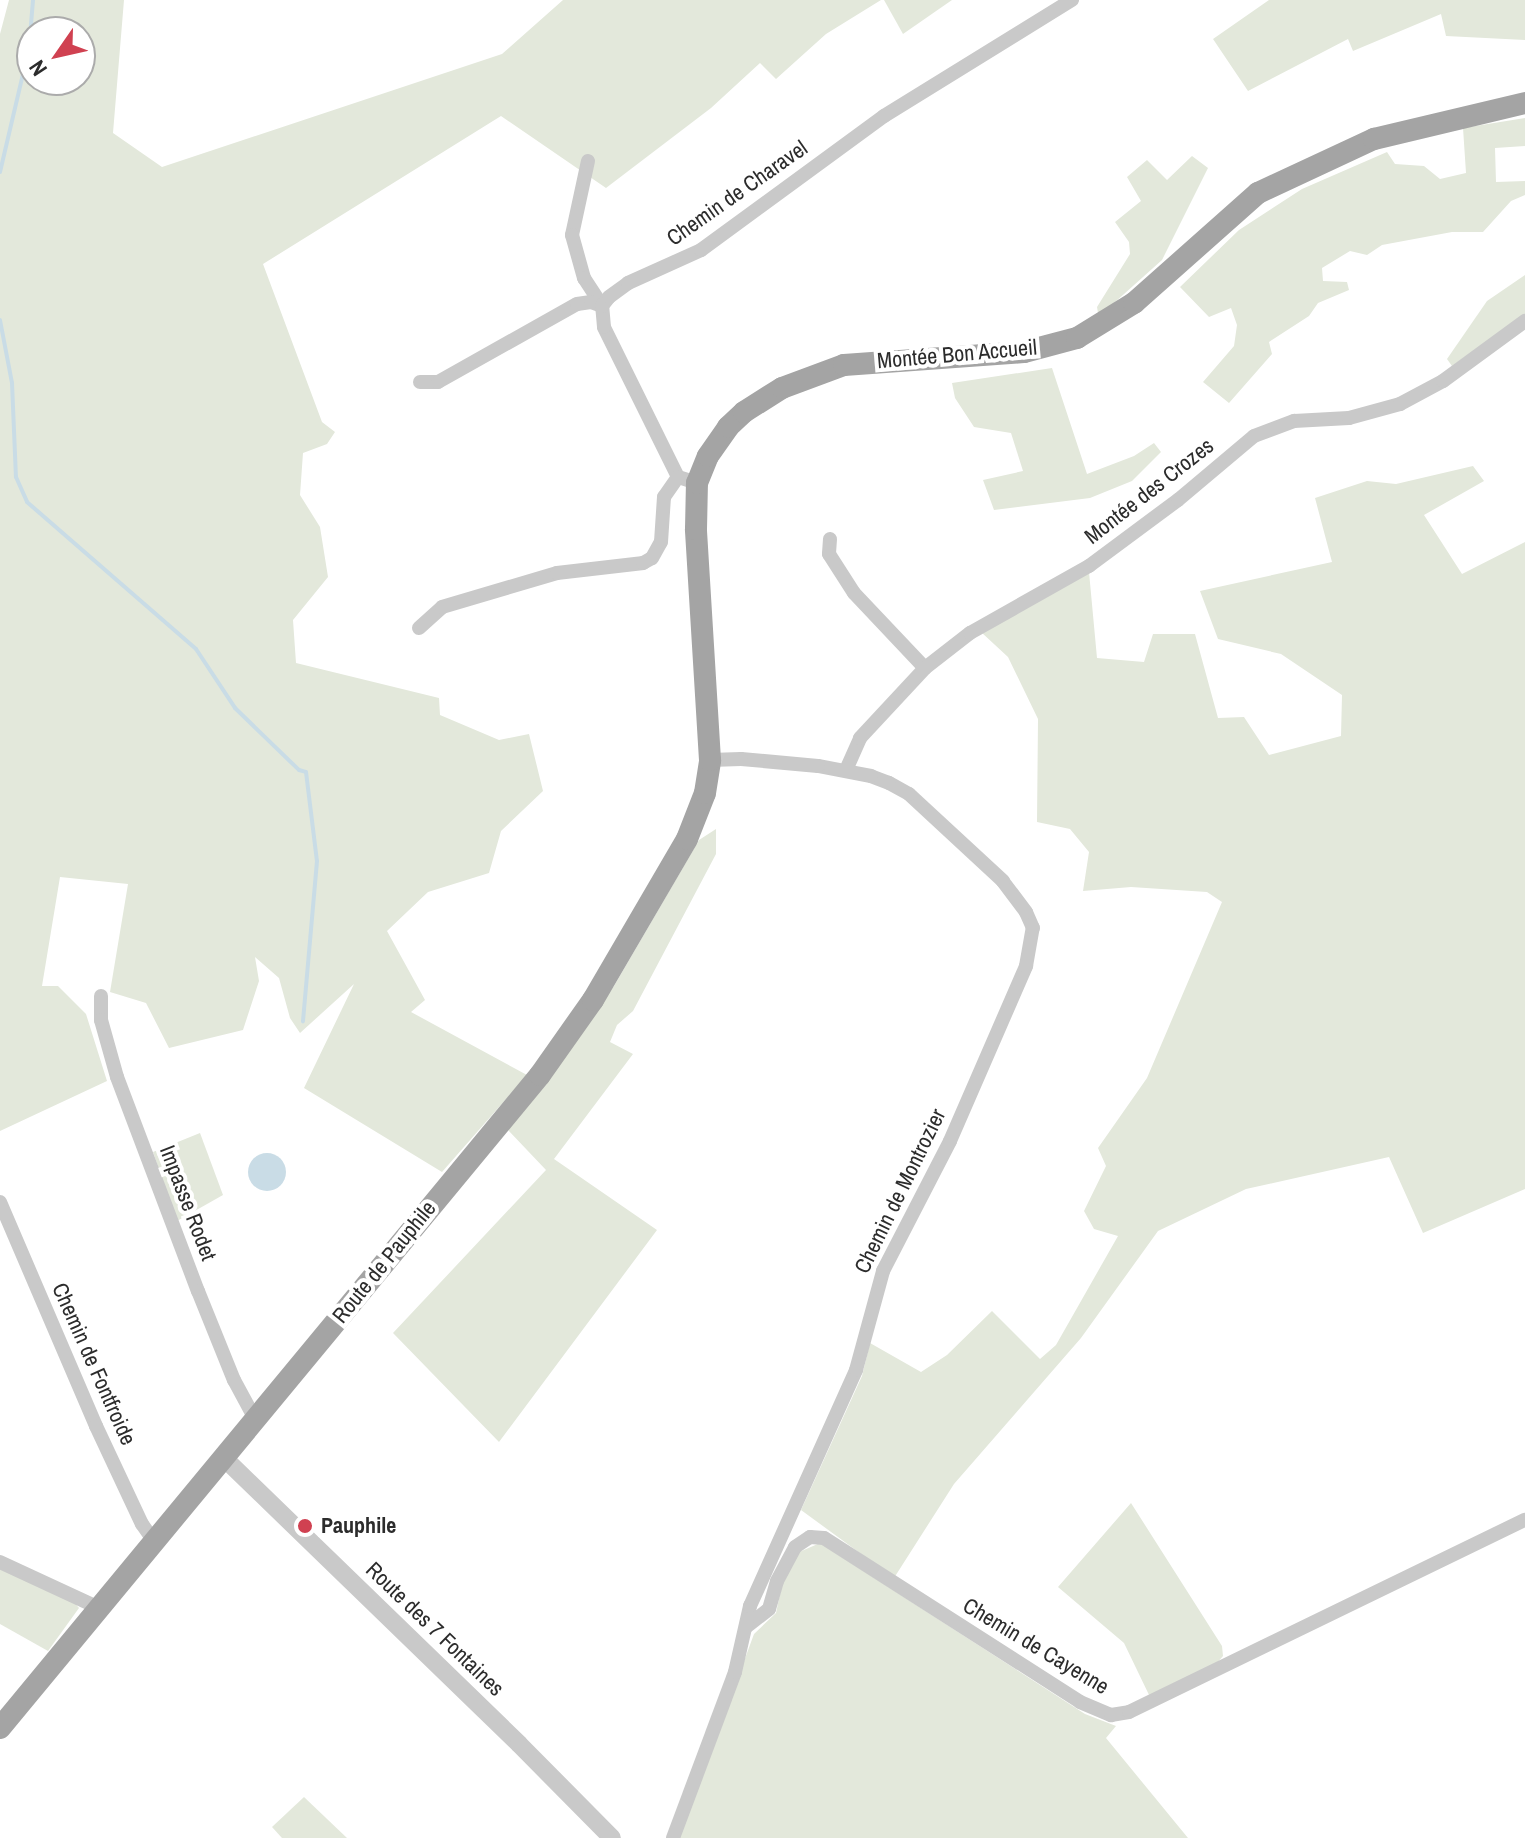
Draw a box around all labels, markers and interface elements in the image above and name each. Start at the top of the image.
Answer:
north arrow [16,16,96,96]
text: N [22,55,54,82]
street label: Chemin de Charavel [662,135,812,251]
street label: Montée Bon Accueil [875,334,1039,374]
street label: Montée des Crozes [1079,432,1219,550]
street label: Chemin de Montrozier [849,1105,951,1277]
street label: Impasse Rodet [154,1142,222,1264]
street label: Route de Pauphile [327,1196,441,1328]
street label: Chemin de Fontfroide [46,1279,142,1449]
place label: Pauphile [321,1513,396,1539]
marker: Pauphile [296,1517,314,1535]
street label: Route des 7 Fontaines [360,1556,510,1702]
street label: Chemin de Cayenne [958,1592,1114,1700]

